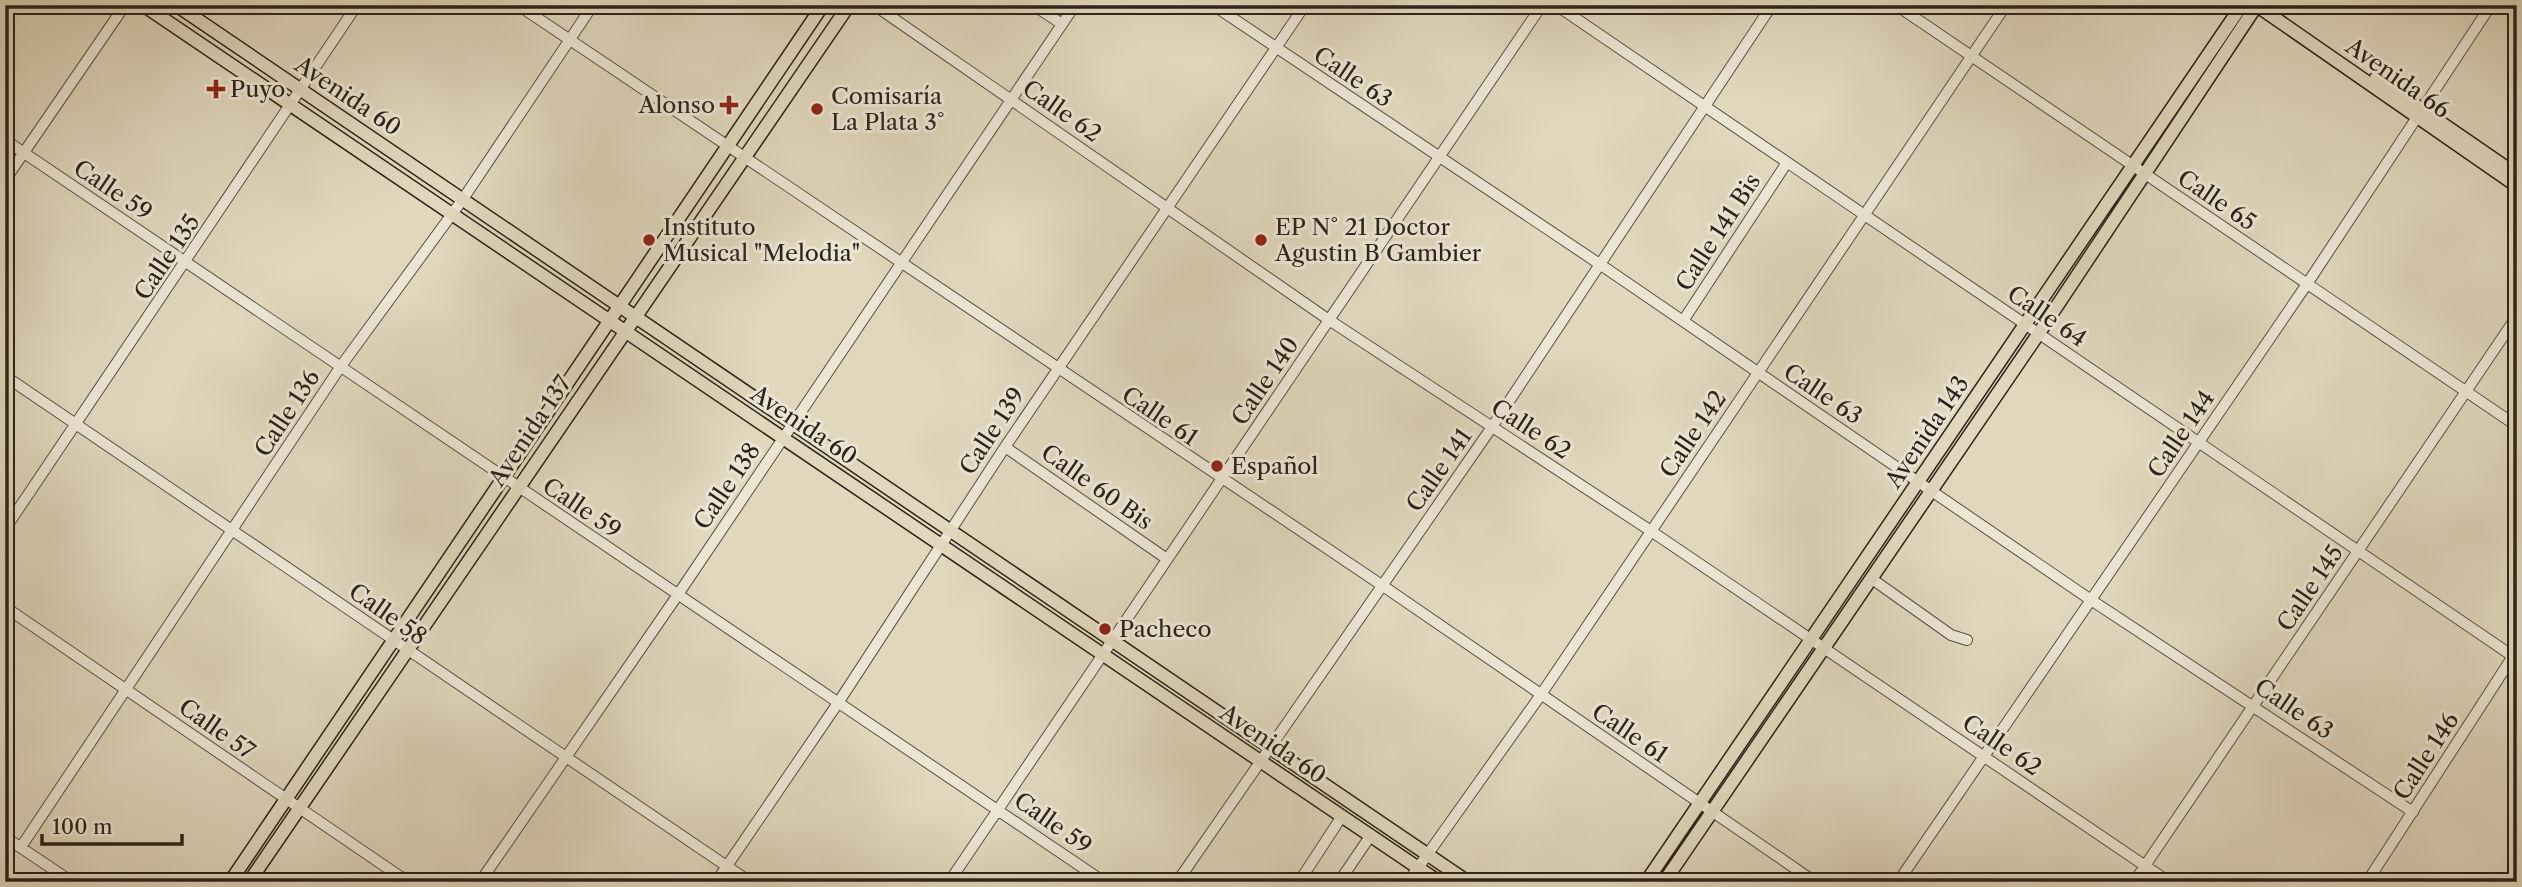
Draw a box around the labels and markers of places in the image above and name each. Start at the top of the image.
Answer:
place label: Puyo [230,75,285,103]
marker: Puyo [208,81,224,97]
place label: Comisaría La Plata 3° [831,82,945,136]
place label: Alonso [638,91,715,119]
marker: Alonso [721,97,737,113]
marker: Comisaría La Plata 3° [809,101,825,117]
place label: Instituto Musical "Melodia" [663,213,860,267]
place label: EP N° 21 Doctor Agustin B Gambier [1274,213,1482,267]
marker: Instituto Musical "Melodia" [641,232,657,248]
marker: EP N° 21 Doctor Agustin B Gambier [1253,232,1269,248]
place label: Español [1231,452,1318,480]
marker: Español [1209,458,1225,474]
place label: Pacheco [1119,615,1212,643]
marker: Pacheco [1097,621,1113,637]

